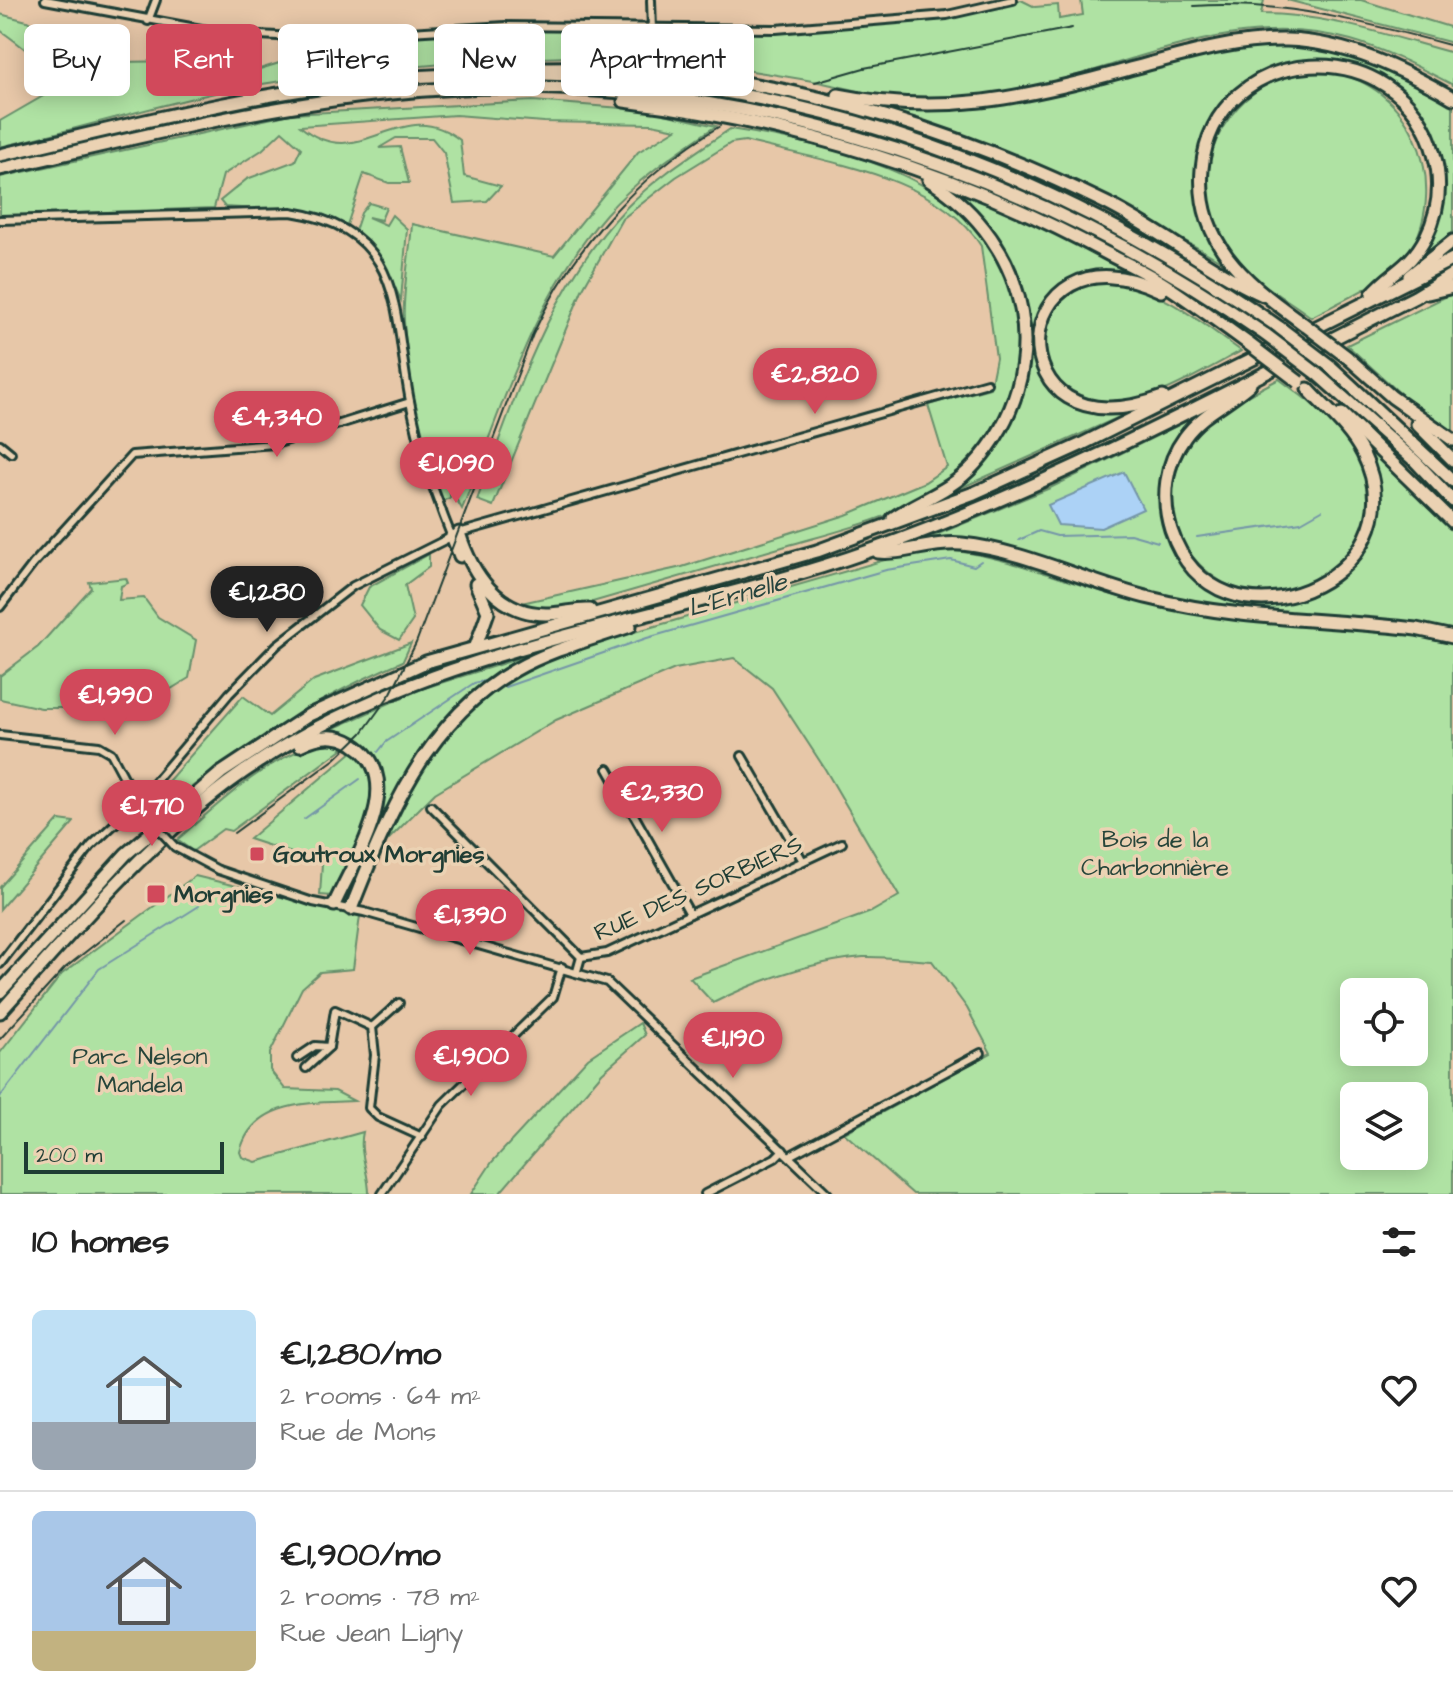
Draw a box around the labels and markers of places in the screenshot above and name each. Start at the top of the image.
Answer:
pin: €2,820 [750,348,880,416]
pin: €4,340 [212,391,342,459]
pin: €1,090 [391,437,521,505]
pin: €1,280 [202,566,332,634]
pin: €1,990 [50,669,180,737]
pin: €2,330 [597,766,727,834]
pin: €1,710 [87,780,217,848]
place label: Goutroux Morgnies [273,838,484,873]
marker: Goutroux Morgnies [248,845,266,863]
place label: Morgnies [174,878,274,913]
marker: Morgnies [145,883,167,905]
pin: €1,390 [405,889,535,957]
pin: €1,190 [668,1012,798,1080]
pin: €1,900 [406,1030,536,1098]

